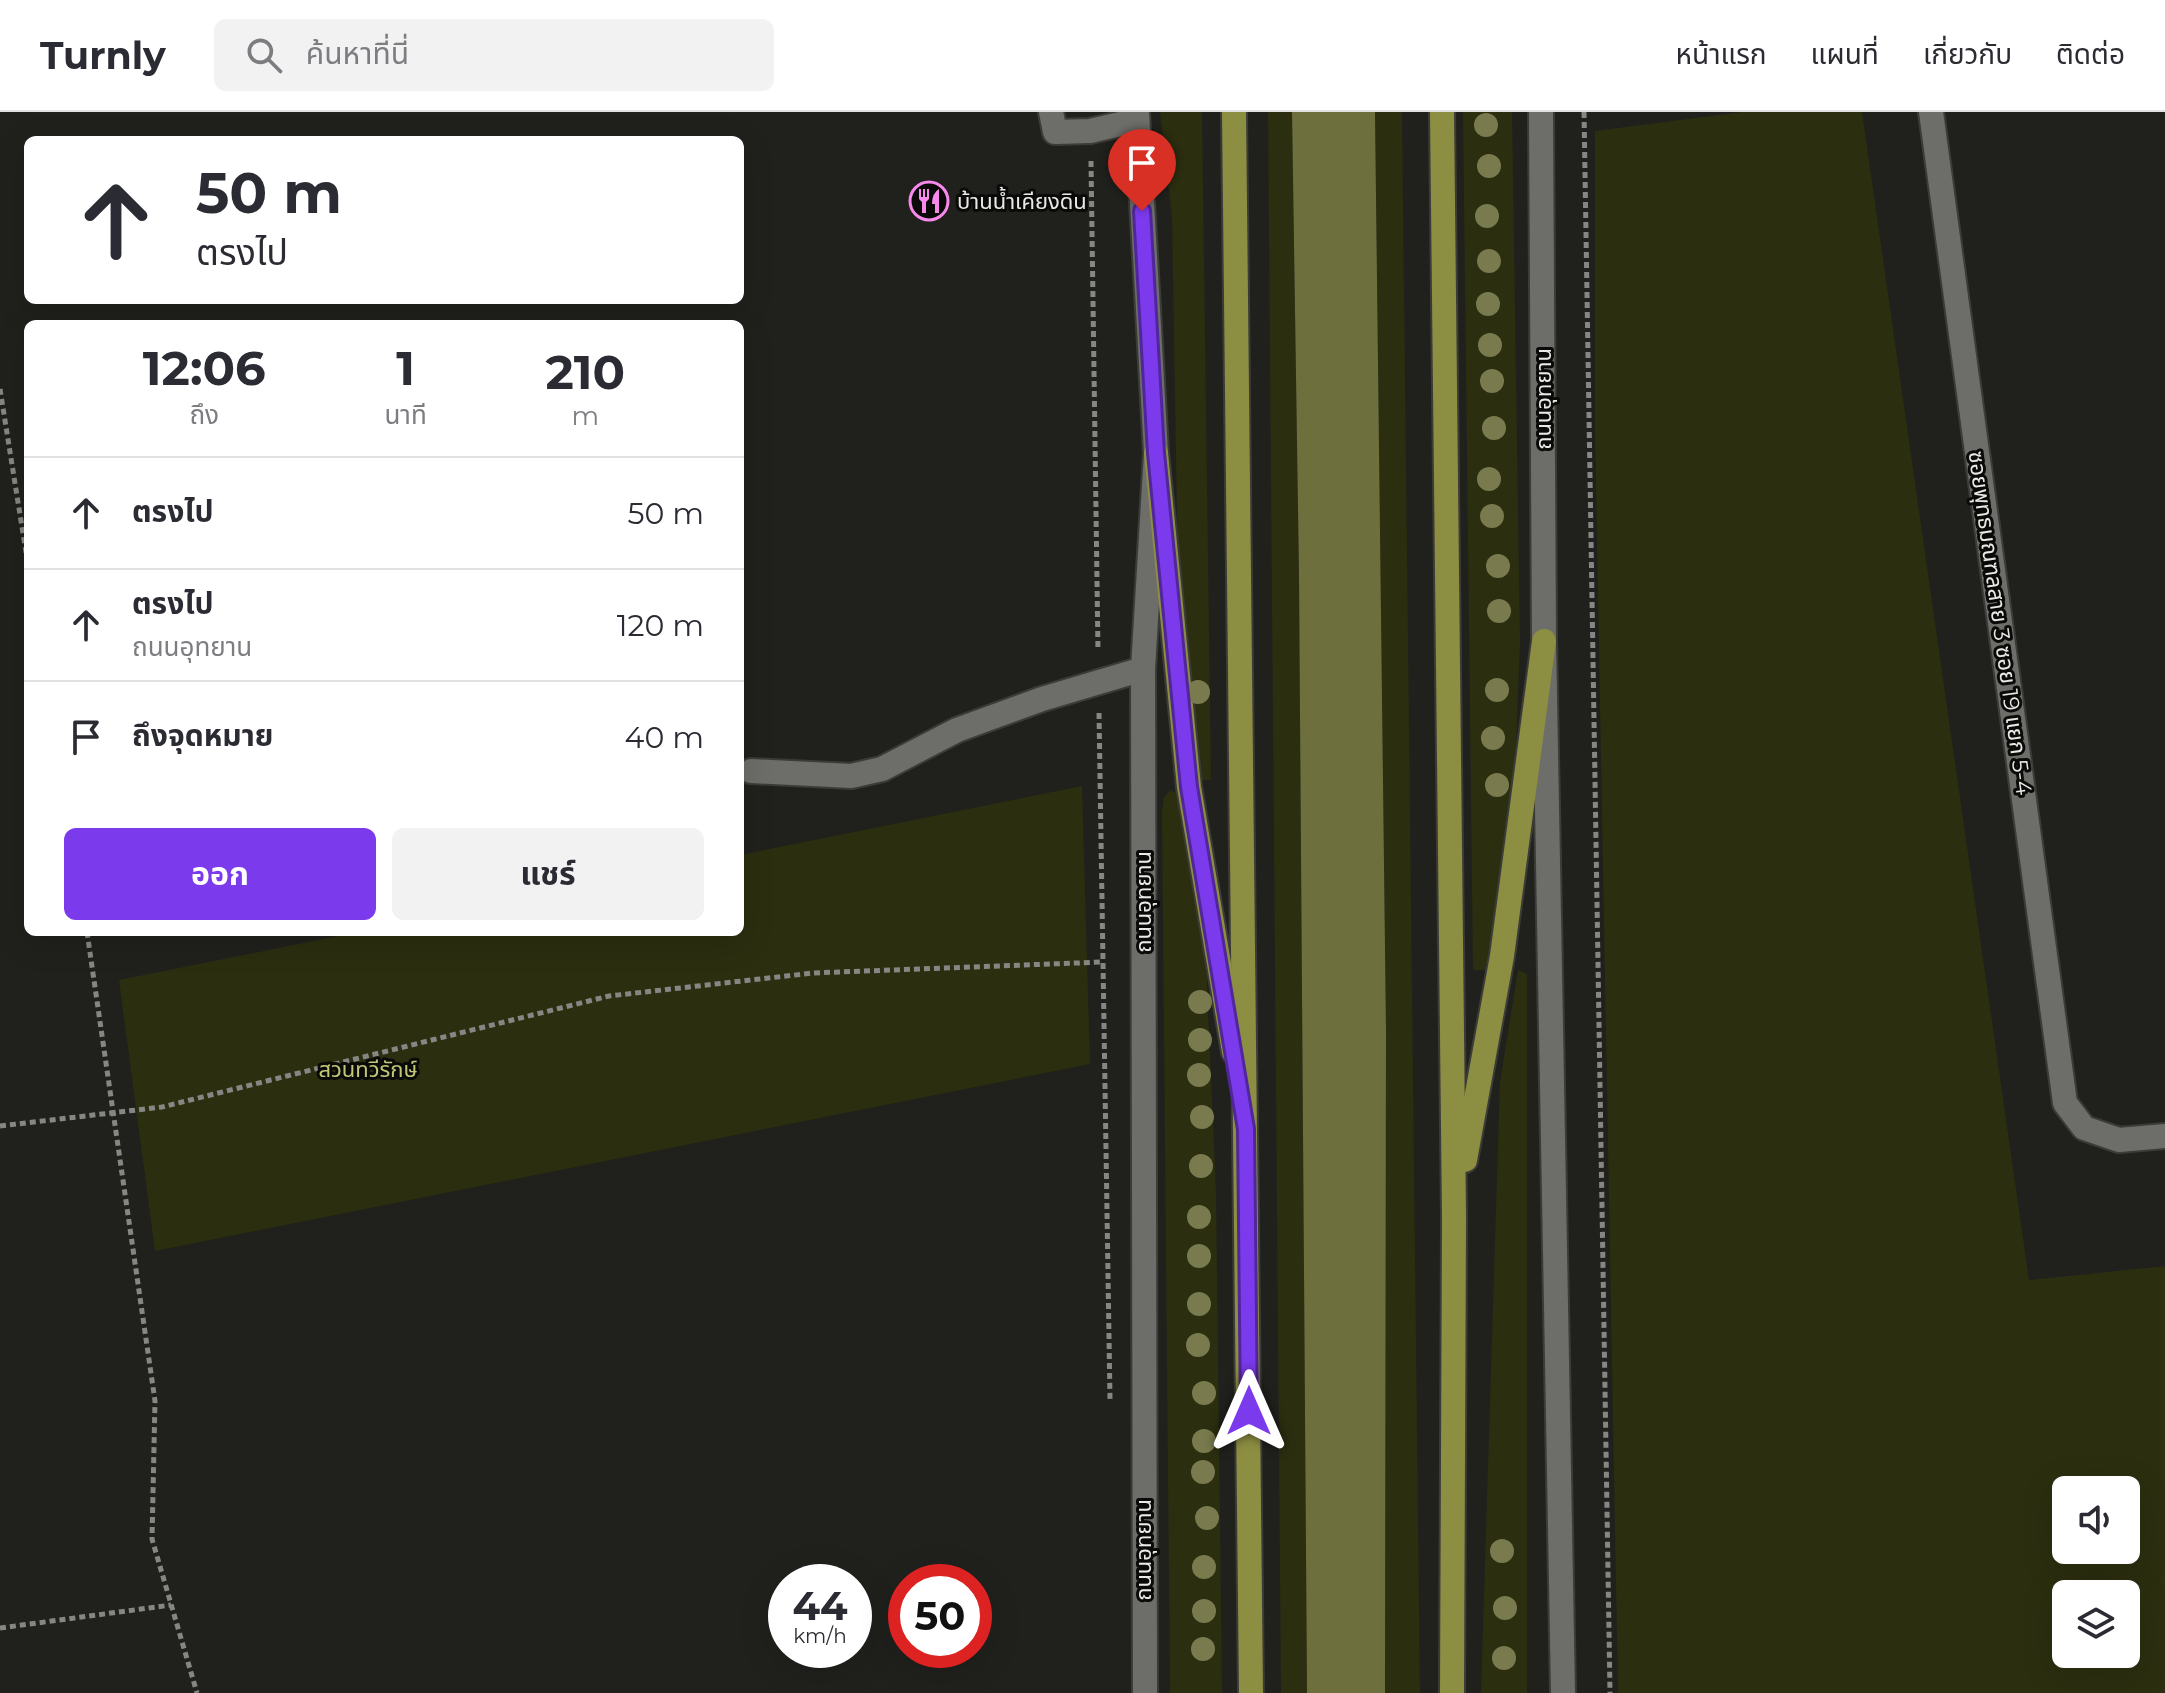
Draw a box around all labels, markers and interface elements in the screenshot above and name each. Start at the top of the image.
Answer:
search box [214,19,774,91]
text: Turnly [40,32,166,79]
icon: search [242,33,286,77]
text: ค้นหาที่นี่ [306,35,409,72]
text: หน้าแรก [1676,37,1767,71]
text: แผนที่ [1811,37,1879,71]
text: เกี่ยวกับ [1923,37,2012,71]
text: ติดต่อ [2056,37,2125,71]
pin [1108,129,1176,211]
icon: arrive [1120,141,1164,185]
text: 50 m [196,159,342,227]
icon: ahead [64,168,168,272]
restaurant icon: บ้านน้ำเคียงดิน [908,180,950,222]
place label: บ้านน้ำเคียงดิน [957,186,1087,215]
text: ตรงไป [196,230,288,274]
text: 12:06 [143,339,266,397]
text: 1 [396,339,415,397]
text: 210 [545,343,625,401]
street label: ถนนอุทยาน [1530,348,1557,450]
text: ถึง [189,399,219,431]
text: นาที [384,399,427,431]
text: m [572,400,599,432]
street label: ซอยพุทธมณฑลสาย 3 ซอย 19 แยก 5-4 [1962,449,2038,797]
icon: ahead [64,491,108,535]
text: ตรงไป [132,493,214,530]
text: 50 m [627,495,704,532]
text: ตรงไป [132,585,214,622]
icon: ahead [64,603,108,647]
text: 120 m [617,607,704,644]
text: ถนนอุทยาน [132,631,252,663]
icon: arrive [64,715,108,759]
text: ถึงจุดหมาย [132,717,273,754]
text: 40 m [625,719,704,756]
button: ออก [64,828,376,920]
button: แชร์ [392,828,704,920]
street label: ถนนอุทยาน [1130,851,1157,953]
park label: สวนทวีรักษ์ [318,1056,418,1083]
position arrow [1207,1369,1291,1453]
map controls [2052,1476,2140,1668]
button: sound [2052,1476,2140,1564]
street label: ถนนอุทยาน [1130,1499,1157,1601]
speed limit sign: 50 [888,1564,992,1668]
button: layers [2052,1580,2140,1668]
text: 44 [792,1581,848,1630]
text: km/h [793,1624,847,1648]

